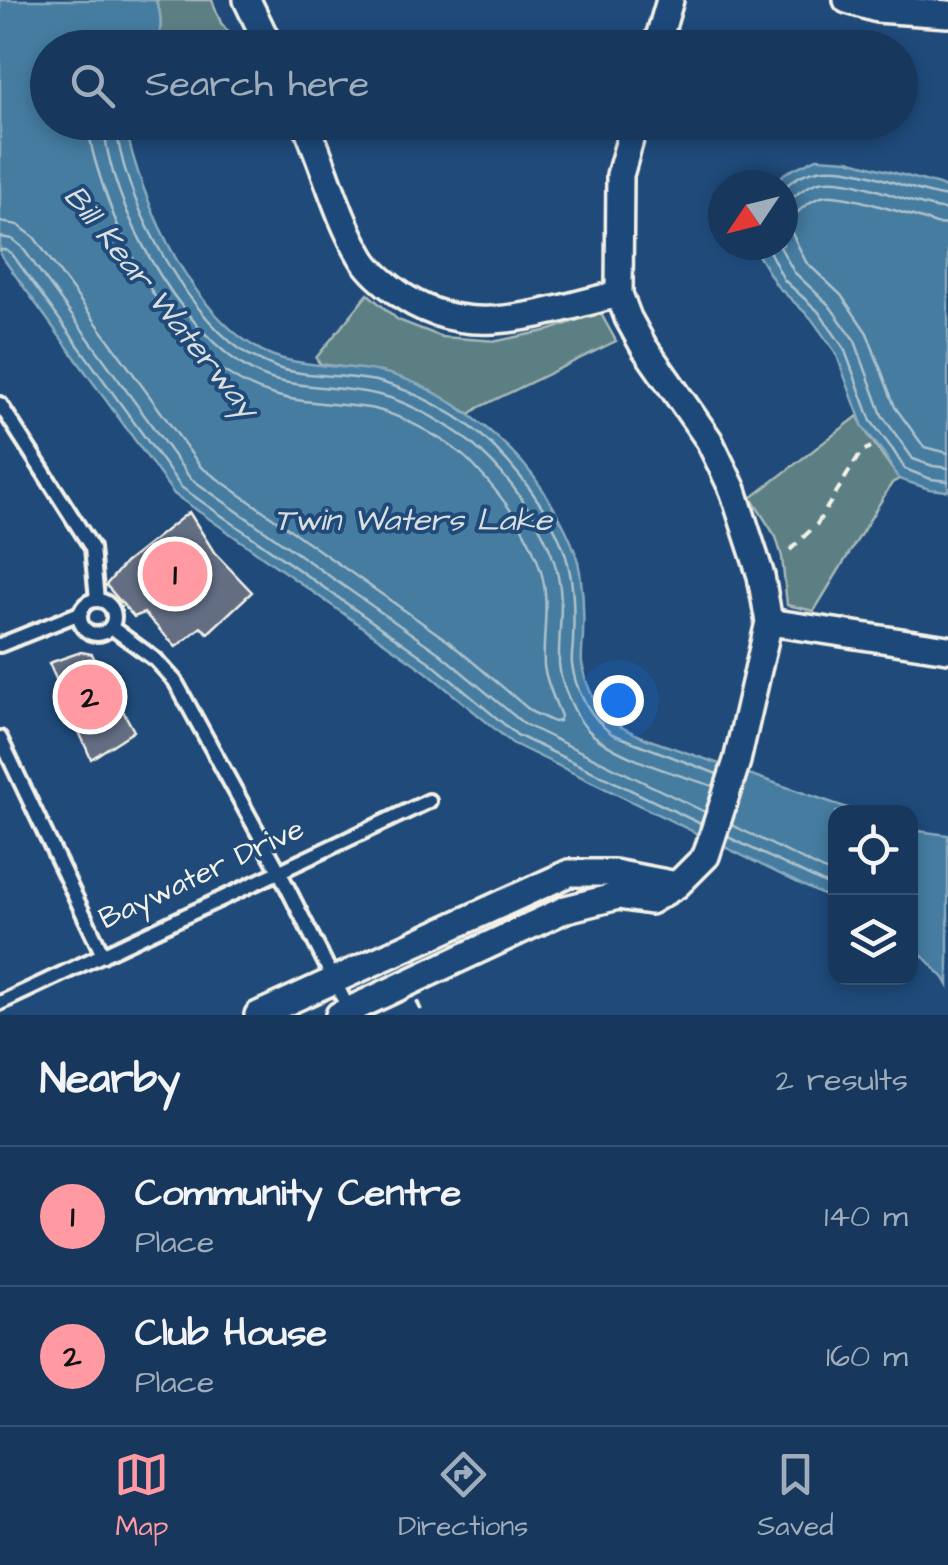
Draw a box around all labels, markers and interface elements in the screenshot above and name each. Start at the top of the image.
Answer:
search box [30,30,918,140]
icon: search [65,58,120,113]
text: Search here [145,59,369,111]
north arrow [708,170,798,260]
water label: Bill Kear Waterway [52,176,271,431]
water label: Twin Waters Lake [274,498,554,543]
pin: 1 [142,536,208,612]
pin: 2 [58,660,122,734]
your location [593,675,644,726]
map controls [828,805,918,985]
button: locate [828,805,918,895]
street label: Baywater Drive [92,808,311,941]
button: layers [828,895,918,985]
text: Nearby [40,1051,180,1109]
text: 2 results [776,1058,908,1103]
text: Community Centre [135,1168,461,1220]
text: 1 [70,1194,75,1239]
text: 140 m [824,1194,908,1239]
text: Place [135,1220,214,1265]
text: Club House [135,1308,327,1360]
text: 2 [63,1334,82,1379]
text: 160 m [826,1334,908,1379]
text: Place [135,1360,214,1405]
tab: Map [114,1447,169,1546]
tab: Directions [398,1447,528,1546]
tab: Saved [757,1447,834,1546]

